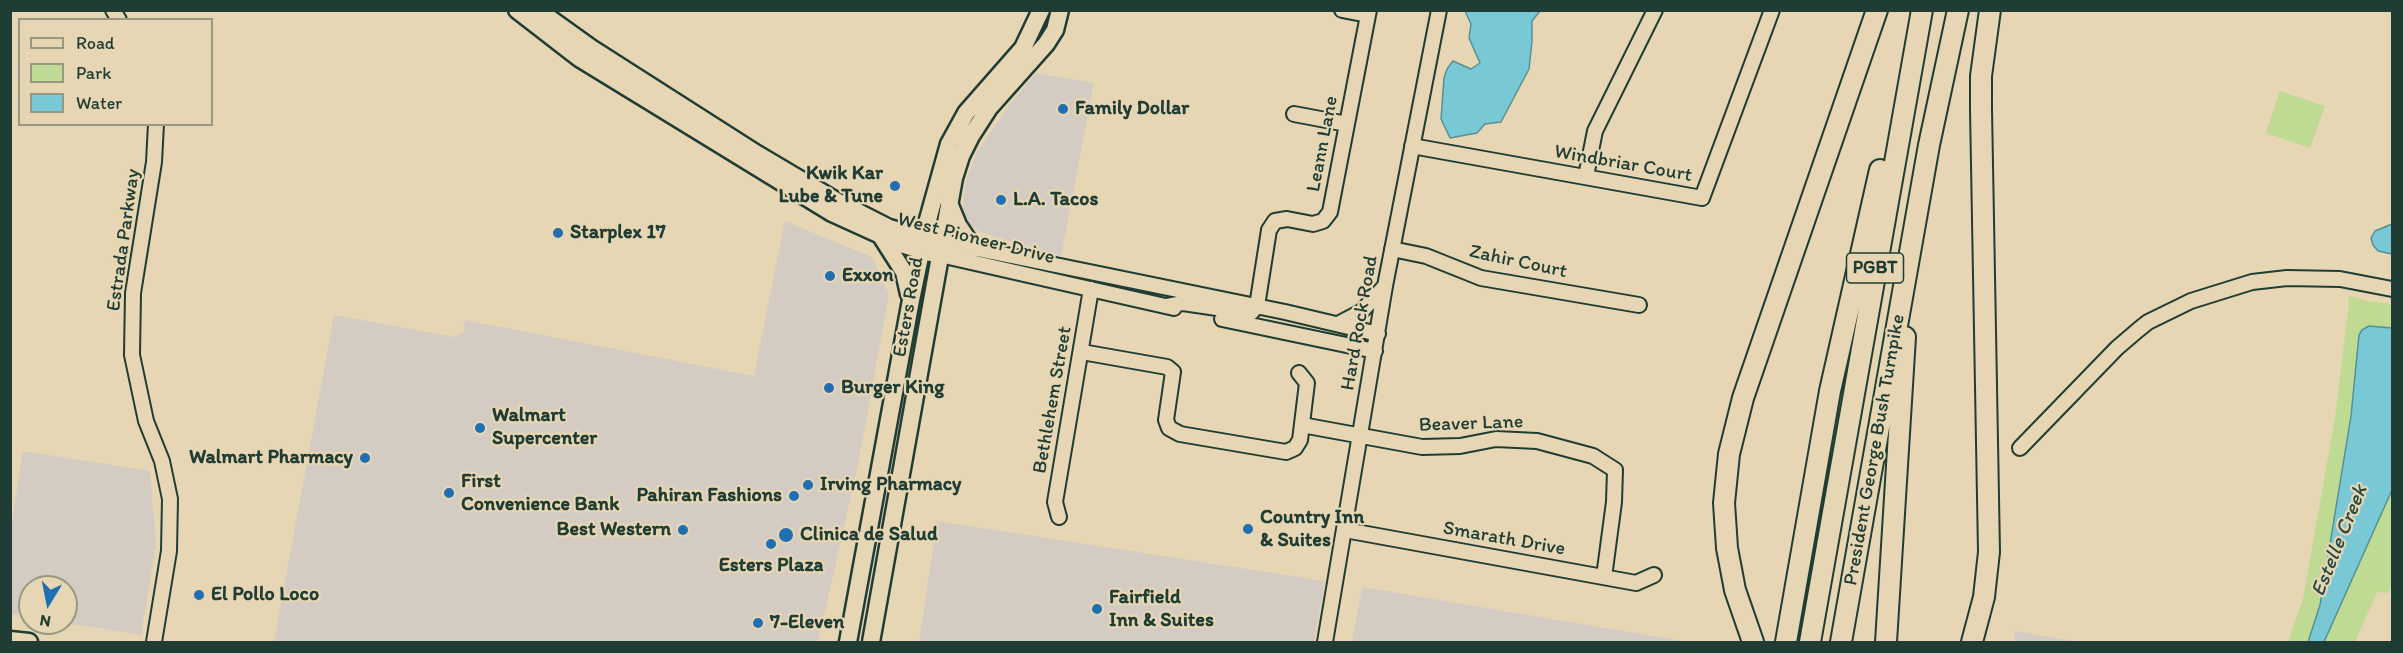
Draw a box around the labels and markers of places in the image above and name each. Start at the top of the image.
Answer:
place label: Family Dollar [1075,97,1189,121]
marker: Family Dollar [1056,102,1070,116]
place label: Kwik Kar Lube & Tune [779,162,883,209]
marker: Kwik Kar Lube & Tune [888,179,902,193]
place label: L.A. Tacos [1013,188,1098,212]
marker: L.A. Tacos [994,193,1008,207]
place label: Starplex 17 [570,221,666,245]
marker: Starplex 17 [551,226,565,240]
place label: Exxon [842,264,894,288]
marker: Exxon [823,269,837,283]
place label: Burger King [841,376,944,400]
marker: Burger King [822,381,836,395]
place label: Walmart Supercenter [492,404,597,451]
marker: Walmart Supercenter [473,421,487,435]
place label: Walmart Pharmacy [189,446,353,470]
marker: Walmart Pharmacy [358,451,372,465]
place label: First Convenience Bank [461,470,619,517]
place label: Irving Pharmacy [820,473,961,497]
marker: Irving Pharmacy [801,478,815,492]
place label: Pahiran Fashions [637,484,782,508]
marker: First Convenience Bank [442,486,456,500]
marker: Pahiran Fashions [787,489,801,503]
place label: Country Inn & Suites [1260,506,1364,553]
place label: Best Western [557,518,671,542]
marker: Country Inn & Suites [1241,522,1255,536]
marker: Best Western [676,523,690,537]
place label: Clinica de Salud [800,523,938,547]
marker: Clinica de Salud [777,526,795,544]
marker: Esters Plaza [764,537,778,551]
place label: Esters Plaza [719,554,823,578]
place label: El Pollo Loco [211,583,319,607]
place label: Fairfield Inn & Suites [1109,586,1214,633]
marker: El Pollo Loco [192,588,206,602]
marker: Fairfield Inn & Suites [1090,602,1104,616]
place label: 7-Eleven [770,611,844,635]
marker: 7-Eleven [751,616,765,630]

